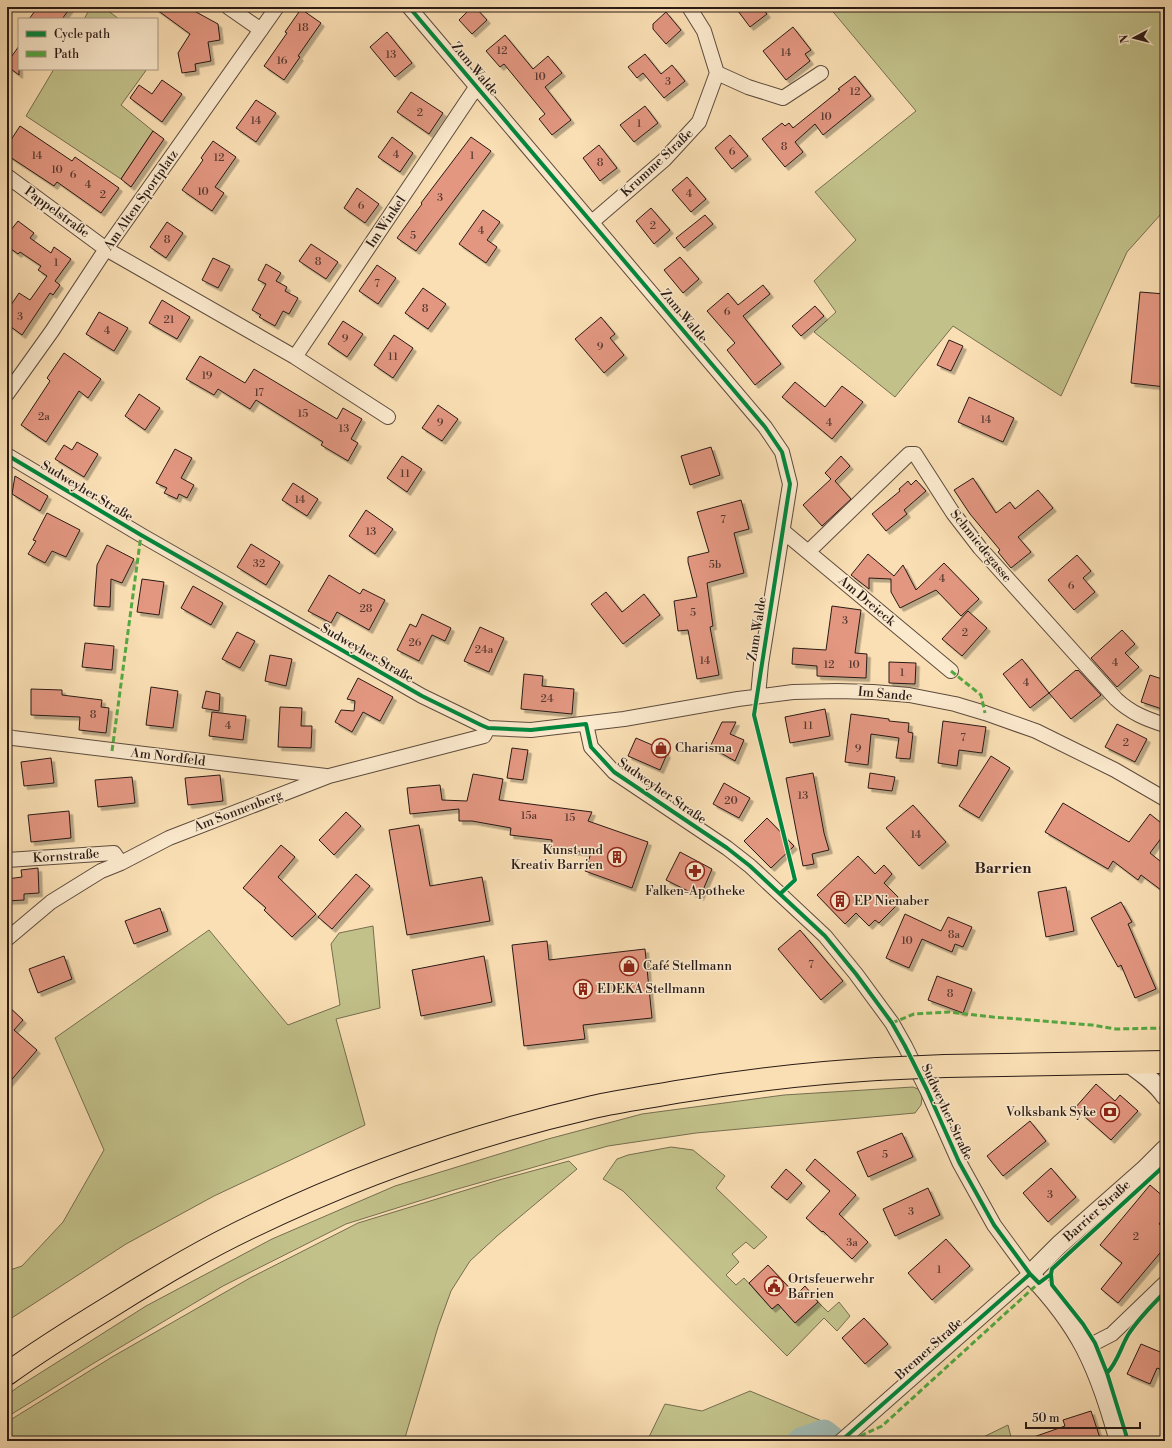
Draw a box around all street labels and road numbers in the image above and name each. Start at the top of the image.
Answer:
street label: Zum Walde [448,39,502,99]
street label: Krumme Straße [618,125,697,201]
street label: Am Alten Sportplatz [100,147,182,254]
street label: Pappelstraße [21,183,93,241]
street label: Im Winkel [363,193,409,251]
street label: Zum Walde [657,286,711,346]
street label: Sudweyher Straße [38,457,136,525]
street label: Schmiedegasse [947,506,1016,586]
street label: Am Dreieck [835,572,900,630]
street label: Zum Walde [744,595,770,662]
street label: Sudweyher Straße [318,620,417,686]
street label: Im Sande [857,684,913,704]
street label: Am Nordfeld [129,744,207,770]
street label: Sudweyher Straße [614,754,710,828]
street label: Am Sonnenberg [190,787,285,836]
street label: Kornstraße [32,846,100,866]
street label: Sudweyher Straße [918,1061,977,1163]
street label: Barrier Straße [1059,1176,1134,1246]
street label: Bremer Straße [891,1314,966,1384]

